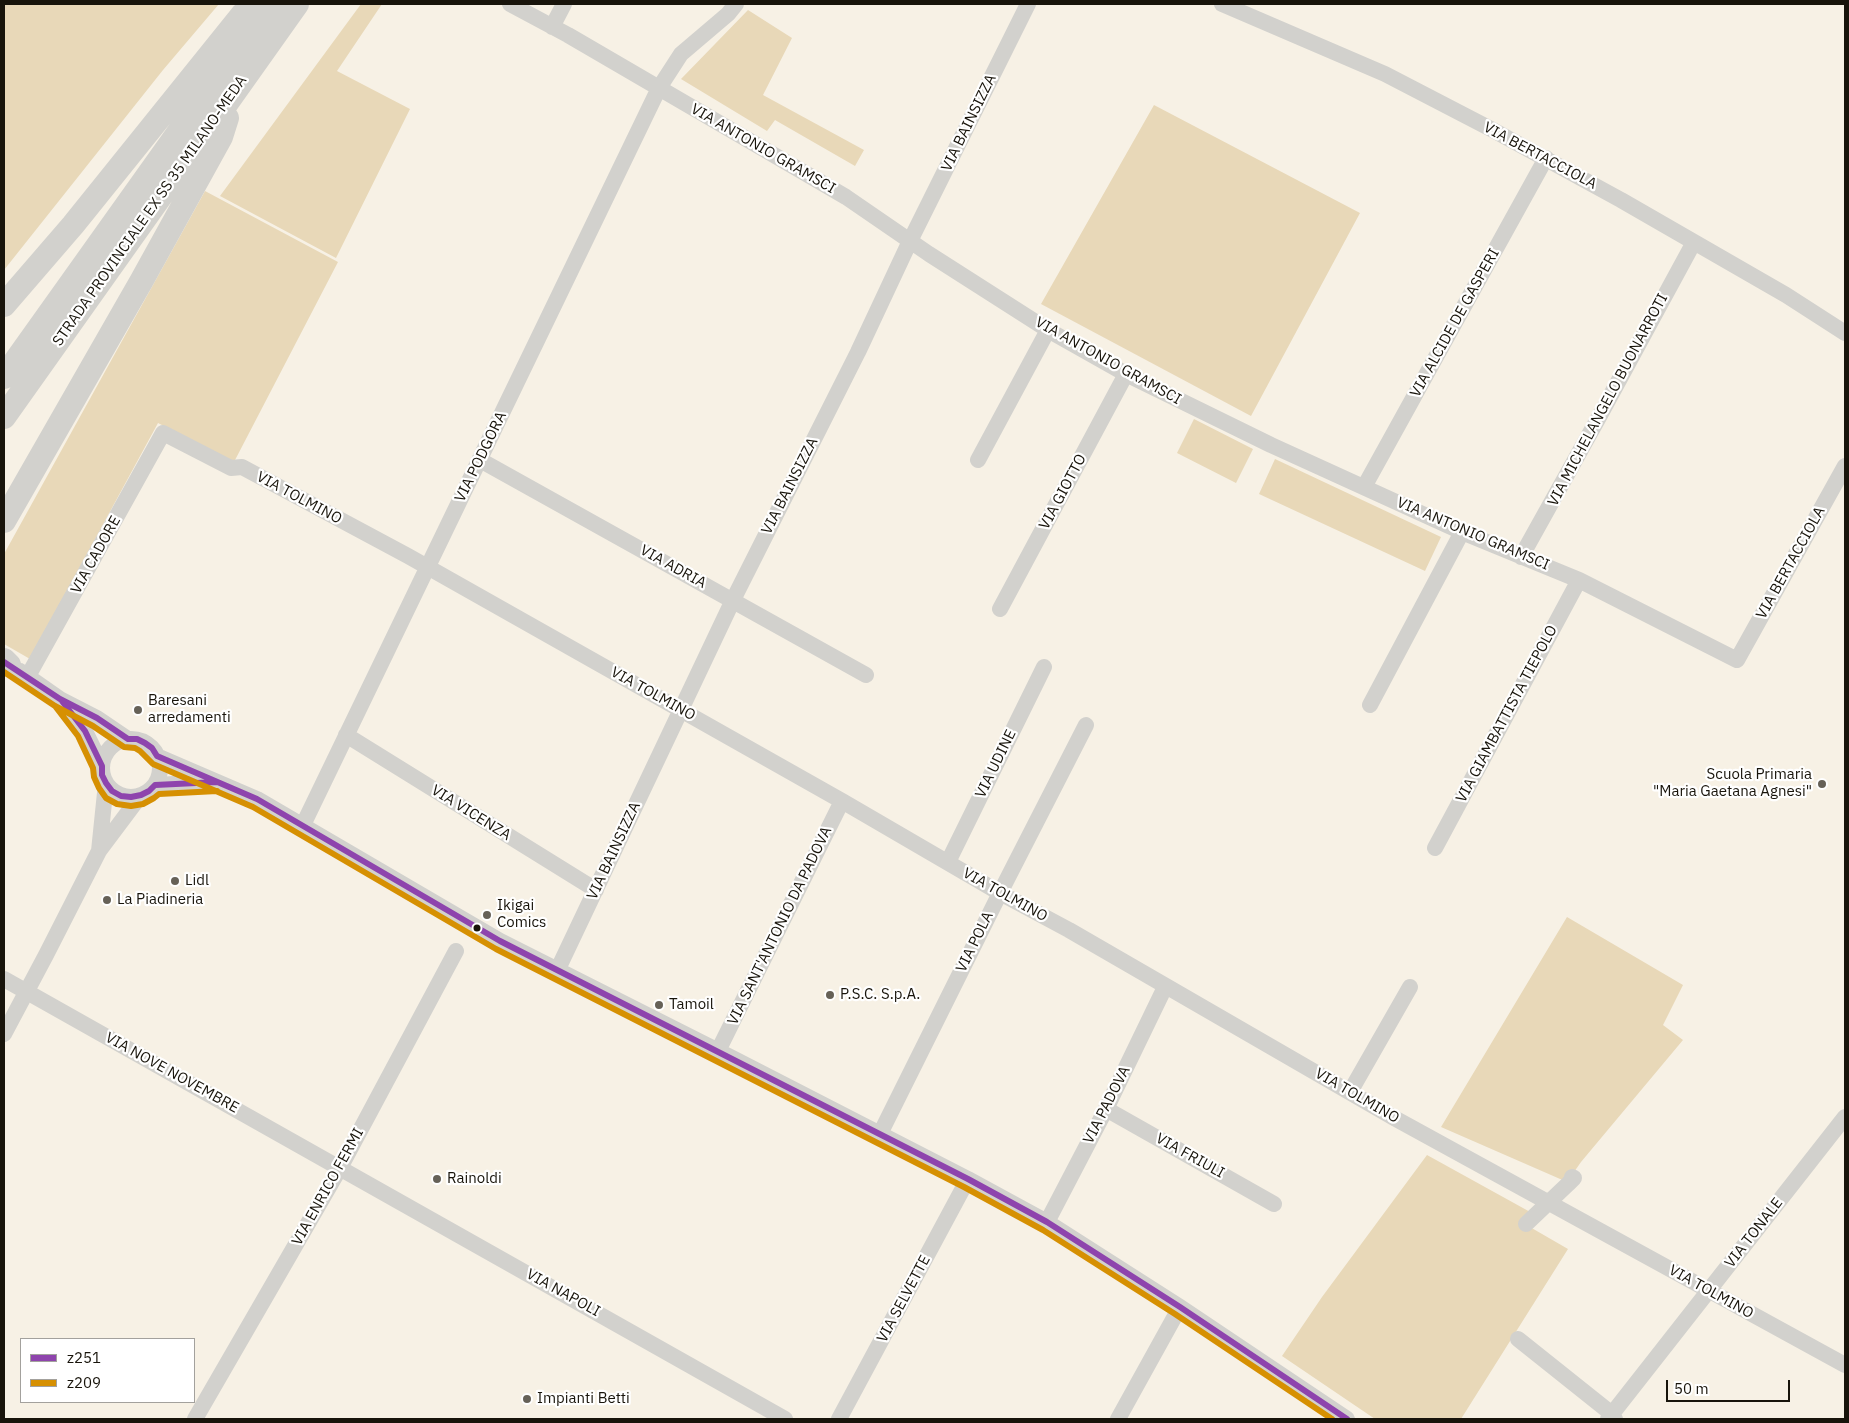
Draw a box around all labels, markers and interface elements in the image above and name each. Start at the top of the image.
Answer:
street label: VIA BAINSIZZA [938,71,1000,175]
street label: STRADA PROVINCIALE EX SS 35 MILANO-MEDA [49,72,251,350]
street label: VIA ANTONIO GRAMSCI [687,100,839,198]
street label: VIA BERTACCIOLA [1480,119,1600,193]
street label: VIA ALCIDE DE GASPERI [1407,246,1503,400]
street label: VIA MICHELANGELO BUONARROTI [1544,291,1672,509]
street label: VIA ANTONIO GRAMSCI [1032,313,1184,409]
street label: VIA PODGORA [451,409,511,505]
street label: VIA BAINSIZZA [758,435,822,537]
street label: VIA GIOTTO [1036,451,1090,533]
street label: VIA TOLMINO [253,468,345,528]
street label: VIA ANTONIO GRAMSCI [1394,494,1552,574]
street label: VIA BERTACCIOLA [1753,504,1829,622]
street label: VIA CADORE [67,513,125,597]
street label: VIA ADRIA [637,541,709,593]
street label: VIA GIAMBATTISTA TIEPOLO [1453,622,1561,806]
street label: VIA TOLMINO [607,663,699,725]
place label: Baresani arredamenti [148,692,231,727]
marker: Baresani arredamenti [132,704,144,716]
street label: VIA UDINE [972,727,1020,801]
place label: Scuola Primaria "Maria Gaetana Agnesi" [1653,766,1812,801]
marker: Scuola Primaria "Maria Gaetana Agnesi" [1816,778,1828,790]
street label: VIA VICENZA [428,781,514,845]
street label: VIA BAINSIZZA [583,799,645,903]
street label: VIA SANT'ANTONIO DA PADOVA [724,824,836,1028]
street label: VIA TOLMINO [959,864,1051,926]
place label: Lidl [185,872,209,890]
marker: Lidl [169,875,181,887]
place label: La Piadineria [117,891,203,909]
marker: La Piadineria [101,894,113,906]
place label: Ikigai Comics [497,897,546,932]
marker: Ikigai Comics [481,909,493,921]
street label: VIA POLA [953,909,997,975]
unlabelled marker [472,923,482,933]
place label: P.S.C. S.p.A. [840,986,920,1004]
marker: P.S.C. S.p.A. [824,989,836,1001]
place label: Tamoil [669,996,714,1014]
marker: Tamoil [653,999,665,1011]
street label: VIA NOVE NOVEMBRE [102,1029,242,1117]
street label: VIA PADOVA [1080,1063,1134,1147]
street label: VIA TOLMINO [1312,1065,1402,1127]
street label: VIA ENRICO FERMI [288,1125,368,1249]
street label: VIA FRIULI [1152,1130,1228,1182]
place label: Rainoldi [447,1170,502,1188]
marker: Rainoldi [431,1173,443,1185]
street label: VIA TONALE [1721,1194,1787,1272]
street label: VIA SELVETTE [873,1252,935,1346]
street label: VIA TOLMINO [1665,1261,1757,1323]
street label: VIA NAPOLI [523,1265,603,1321]
legend [20,1338,195,1403]
text: z251 [67,1348,101,1367]
scale bar [1669,1370,1793,1402]
text: z209 [67,1373,101,1392]
text: 50 m [1674,1379,1709,1398]
place label: Impianti Betti [537,1390,630,1408]
marker: Impianti Betti [521,1393,533,1405]

